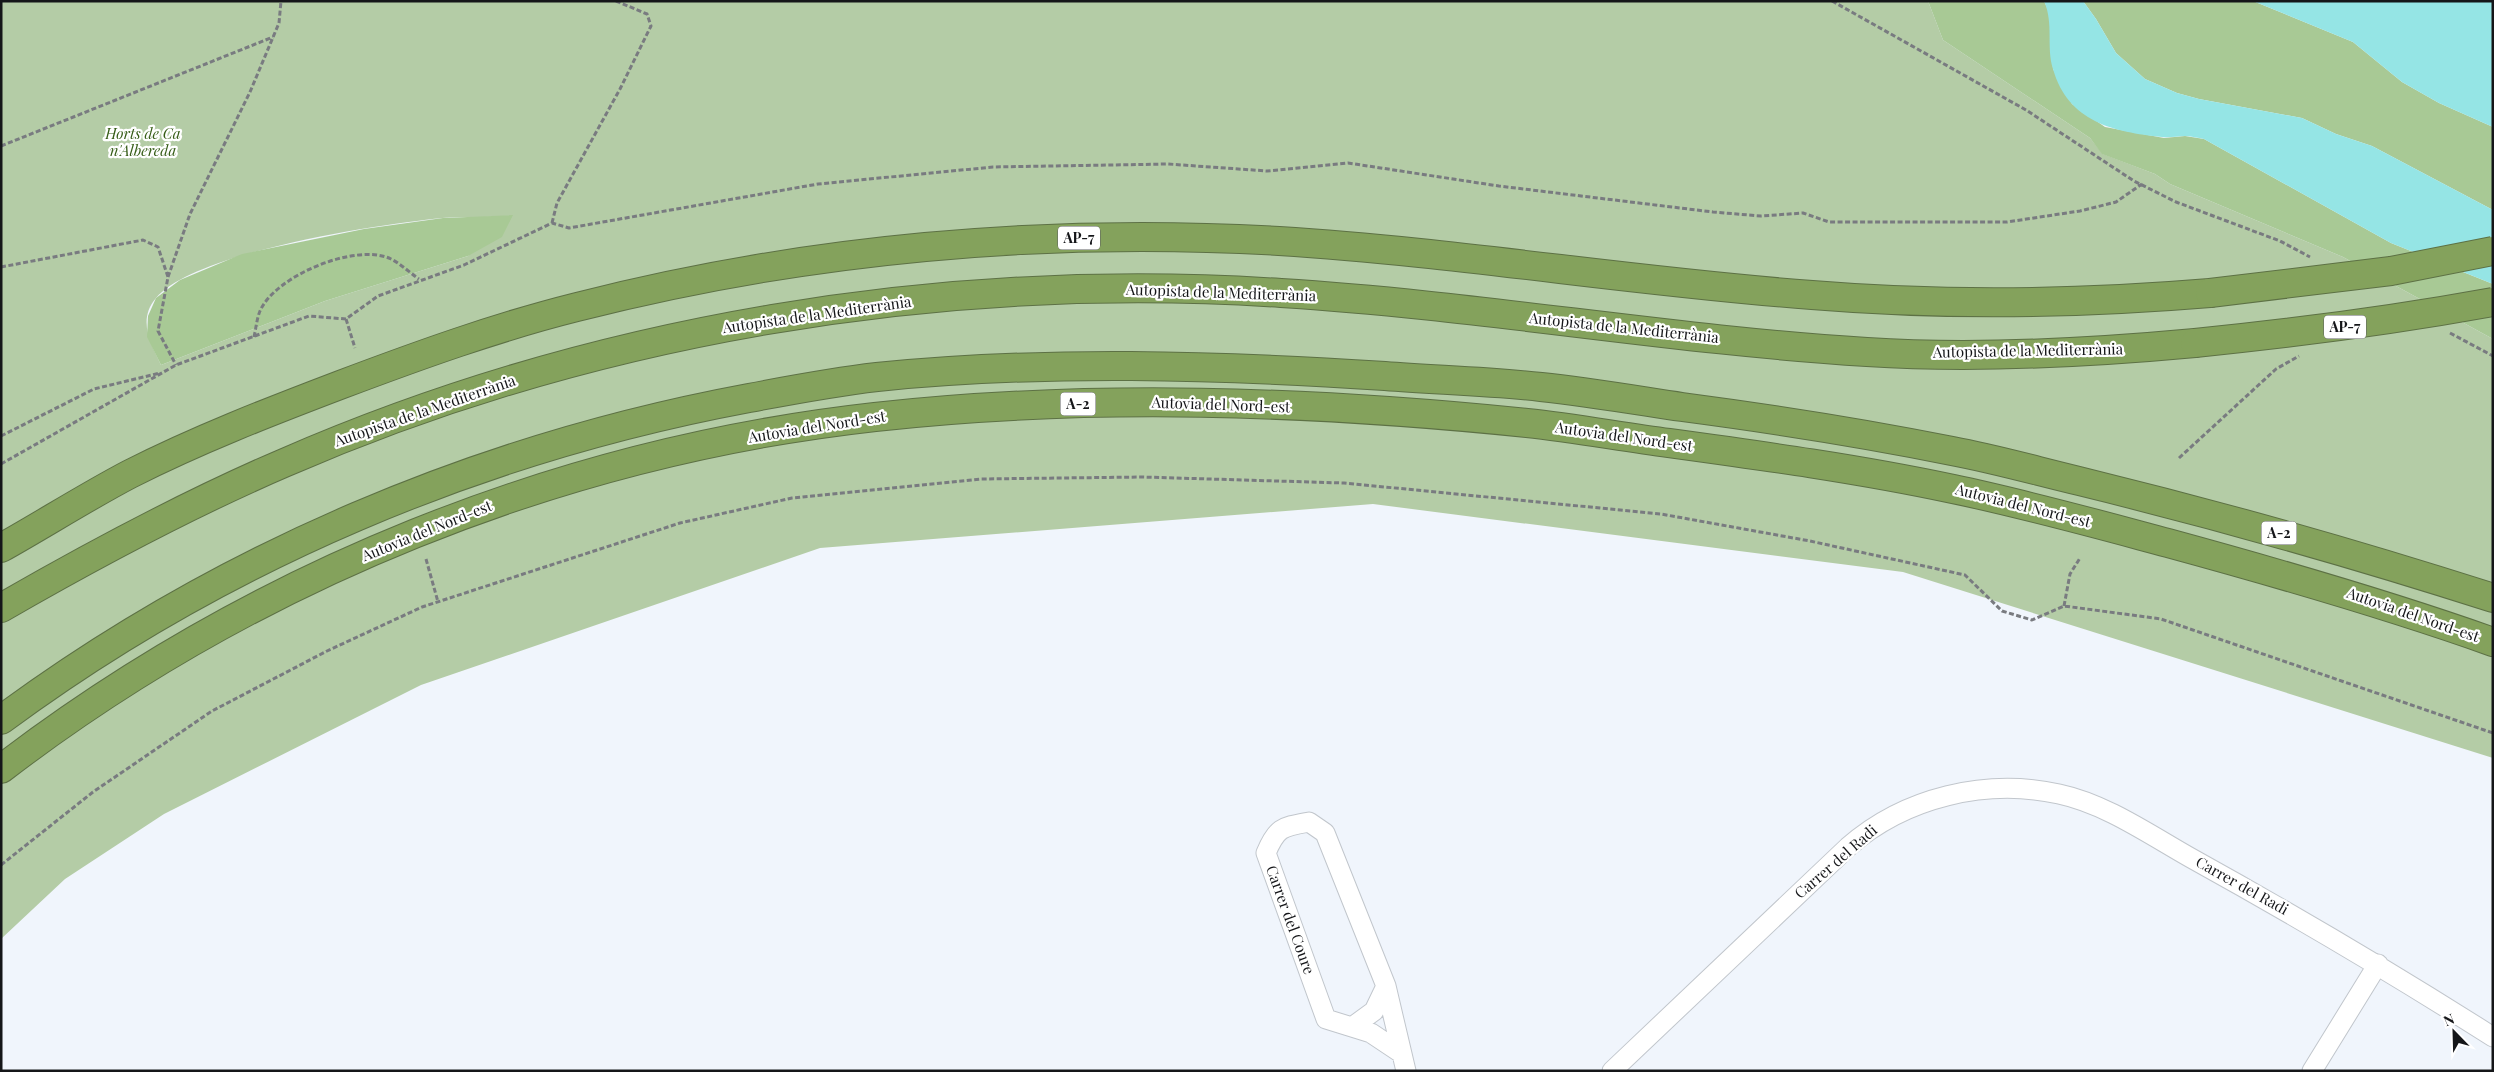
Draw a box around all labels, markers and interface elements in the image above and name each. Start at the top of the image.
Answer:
park label: Horts de Ca n'Albereda [104,123,181,160]
road number: AP-7 [1058,227,1100,250]
street label: Autopista de la Mediterrània [1125,279,1317,305]
street label: Autopista de la Mediterrània [720,291,913,337]
street label: Autopista de la Mediterrània [1527,307,1720,347]
road number: AP-7 [2324,316,2366,338]
street label: Autopista de la Mediterrània [1932,338,2124,362]
street label: Autopista de la Mediterrània [330,369,518,451]
road number: A-2 [1060,392,1096,416]
street label: Autovia del Nord-est [1150,392,1291,416]
street label: Autovia del Nord-est [746,405,888,447]
street label: Autovia del Nord-est [1553,416,1695,456]
street label: Autovia del Nord-est [1953,478,2094,532]
street label: Autovia del Nord-est [358,495,495,566]
road number: A-2 [2262,522,2296,544]
street label: Autovia del Nord-est [2344,582,2483,646]
street label: Carrer del Radi [1790,819,1881,903]
street label: Carrer del Radi [2193,851,2293,919]
street label: Carrer del Coure [1262,863,1320,977]
north arrow [2429,1007,2479,1057]
text: N [2440,1009,2457,1030]

